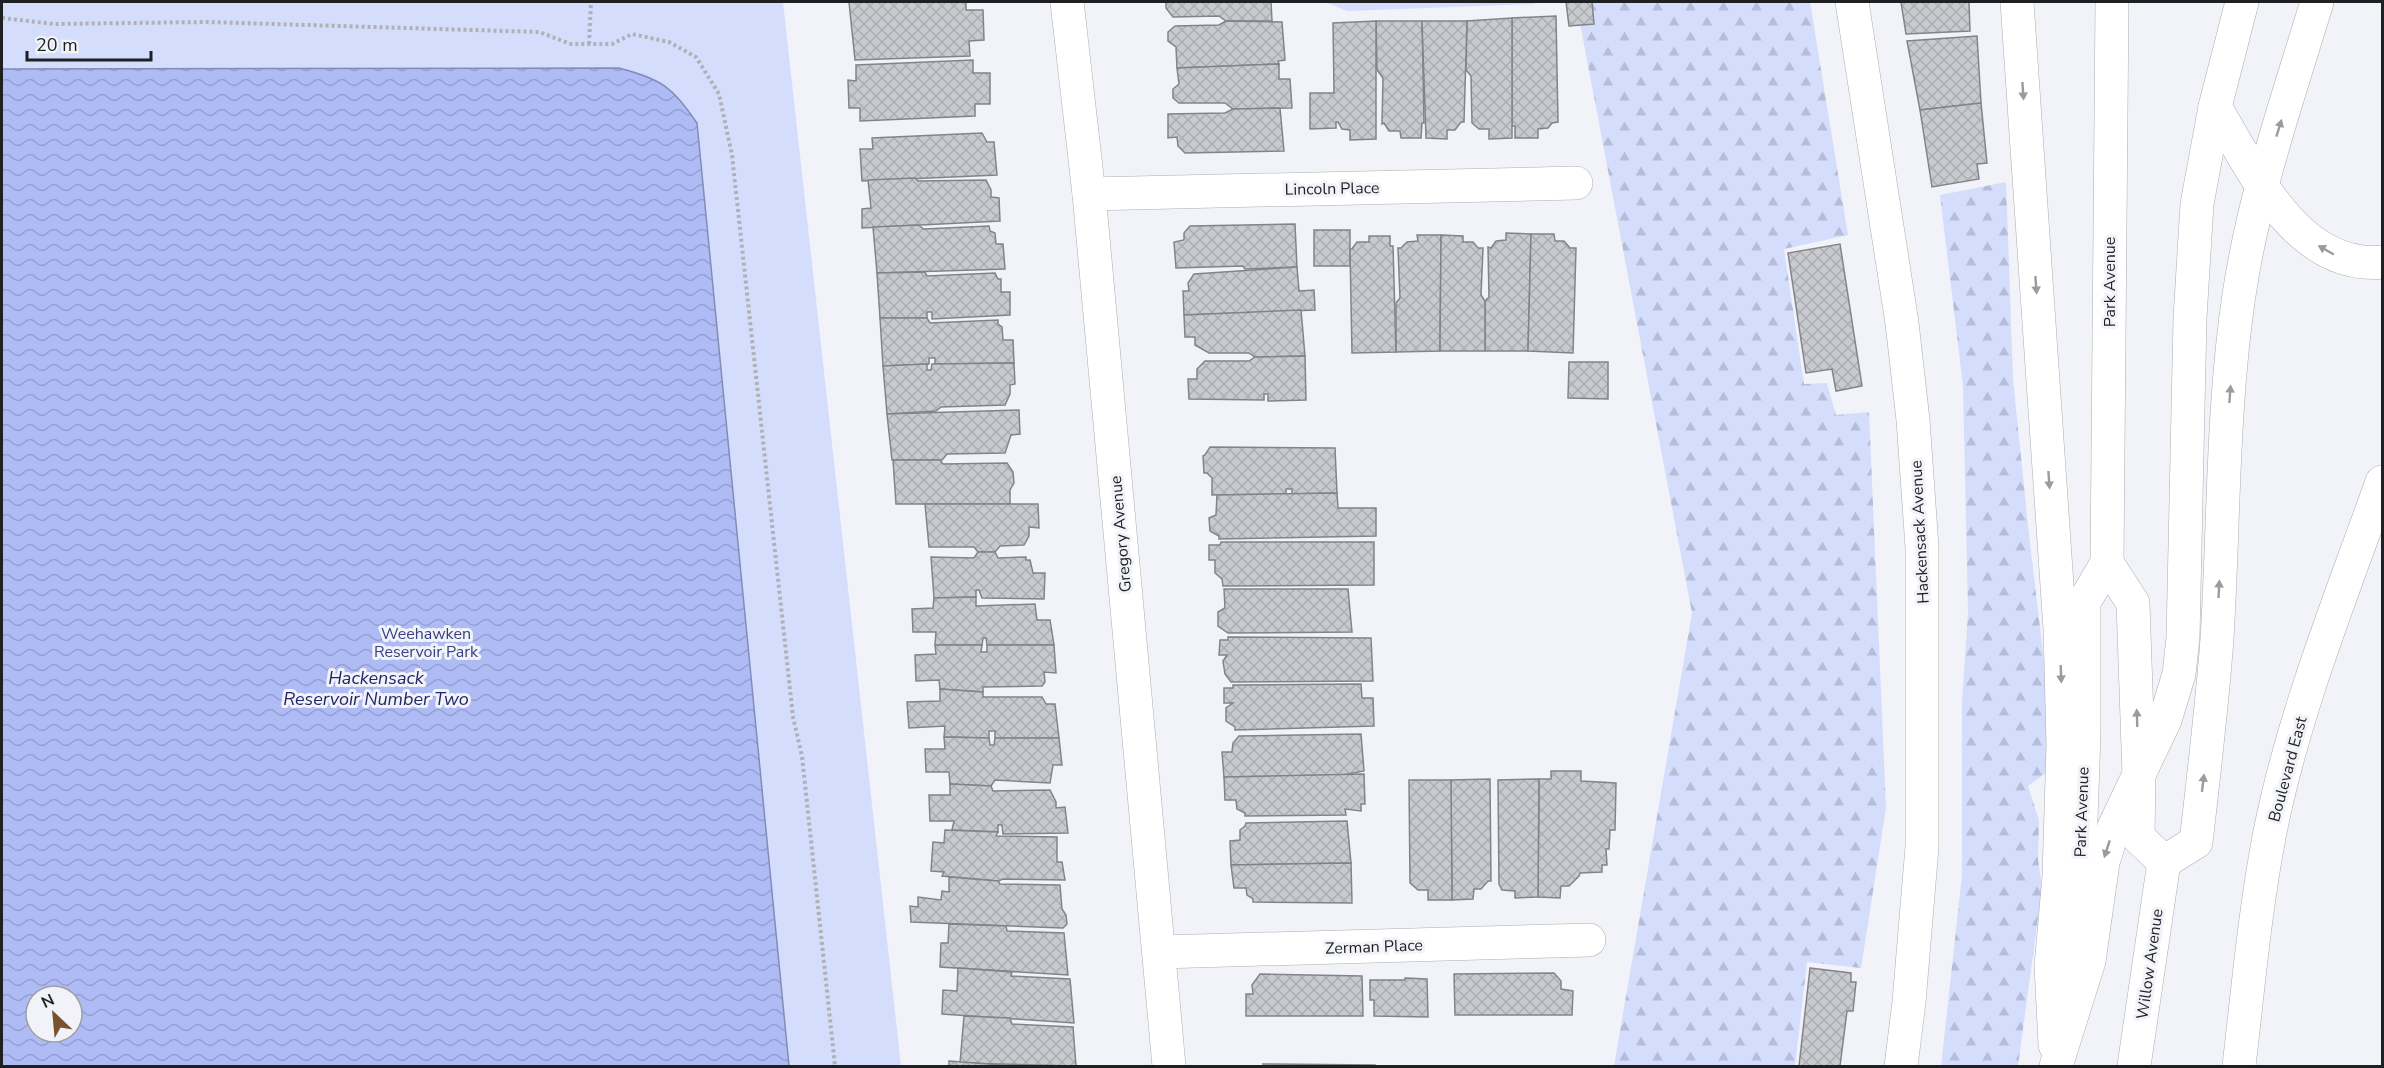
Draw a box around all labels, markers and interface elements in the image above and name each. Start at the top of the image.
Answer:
scale bar [27,24,152,62]
text: 20 m [36,33,78,57]
one-way arrow [2019,81,2028,100]
one-way arrow [2275,119,2284,137]
street label: Lincoln Place [1284,177,1380,201]
street label: Park Avenue [2099,237,2121,327]
one-way arrow [2318,245,2334,256]
one-way arrow [2032,276,2041,295]
one-way arrow [2225,385,2235,404]
street label: Hackensack Avenue [1905,460,1935,604]
one-way arrow [2045,470,2054,489]
street label: Gregory Avenue [1105,475,1137,593]
one-way arrow [2215,580,2224,599]
park label: Weehawken Reservoir Park [374,623,479,663]
one-way arrow [2056,665,2065,684]
water label: Hackensack Reservoir Number Two [283,666,469,711]
one-way arrow [2133,708,2142,727]
street label: Boulevard East [2263,714,2313,824]
street label: Park Avenue [2069,766,2095,858]
one-way arrow [2198,774,2208,793]
one-way arrow [2102,840,2112,858]
street label: Willow Avenue [2131,907,2169,1021]
street label: Zerman Place [1325,934,1423,960]
north arrow [24,984,84,1044]
text: N [38,989,58,1014]

